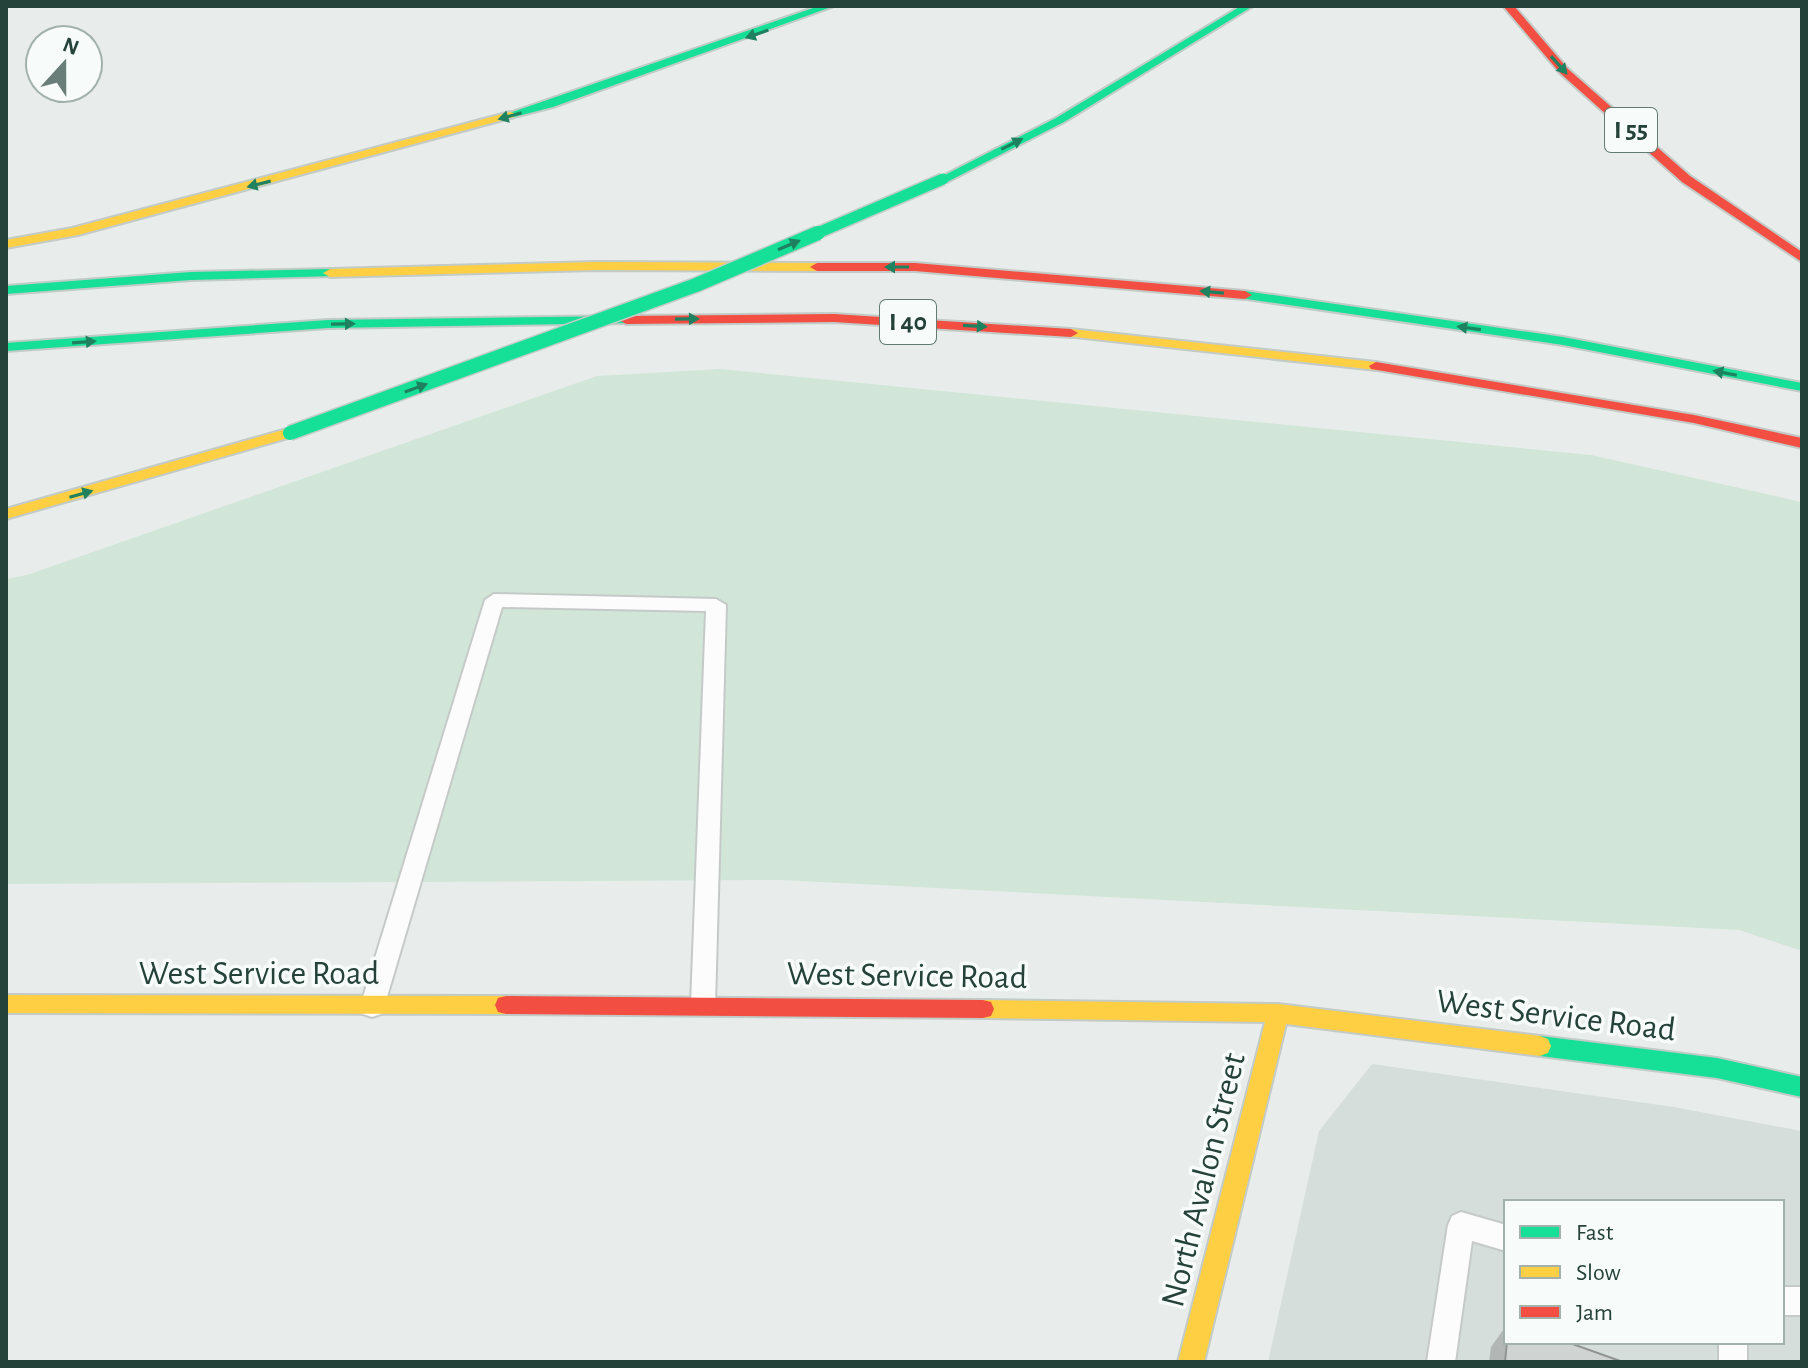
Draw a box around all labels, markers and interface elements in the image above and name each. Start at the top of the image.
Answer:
north arrow [24,24,104,104]
one-way arrow [744,28,768,40]
text: N [60,33,82,59]
one-way arrow [1550,55,1568,74]
road number: I 55 [1605,108,1657,152]
one-way arrow [497,110,522,122]
one-way arrow [1001,137,1024,151]
one-way arrow [246,178,271,190]
one-way arrow [778,238,801,251]
one-way arrow [884,261,909,273]
one-way arrow [1199,285,1224,298]
road number: I 40 [880,300,936,344]
one-way arrow [675,313,700,325]
one-way arrow [331,317,356,330]
one-way arrow [963,320,988,333]
one-way arrow [1457,321,1482,334]
one-way arrow [72,335,97,348]
one-way arrow [1713,366,1738,378]
one-way arrow [404,381,428,394]
one-way arrow [70,487,94,500]
street label: West Service Road [139,957,379,991]
street label: West Service Road [786,957,1028,995]
street label: West Service Road [1435,984,1677,1048]
street label: North Avalon Street [1156,1049,1252,1311]
legend [1504,1200,1784,1344]
text: Fast [1576,1221,1614,1245]
text: Slow [1576,1261,1621,1285]
text: Jam [1576,1301,1613,1325]

